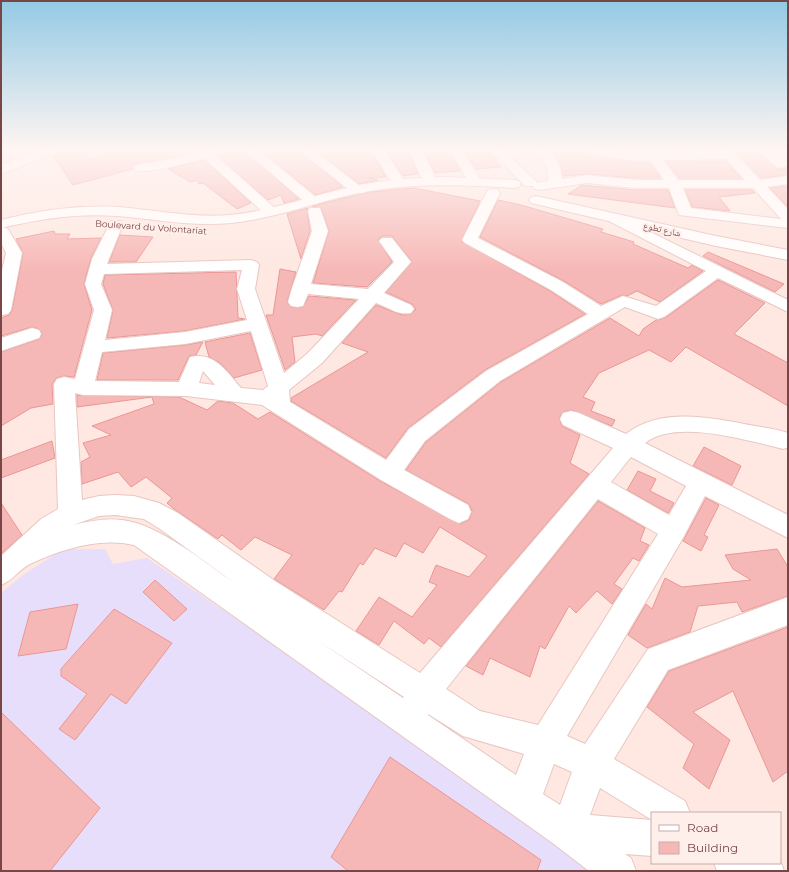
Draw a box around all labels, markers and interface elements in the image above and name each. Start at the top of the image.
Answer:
street label: Boulevard du Volontariat [95,218,208,236]
street label: شارع تطوع [642,219,682,240]
legend [651,812,781,864]
text: Road [687,820,718,835]
text: Building [687,840,738,855]

